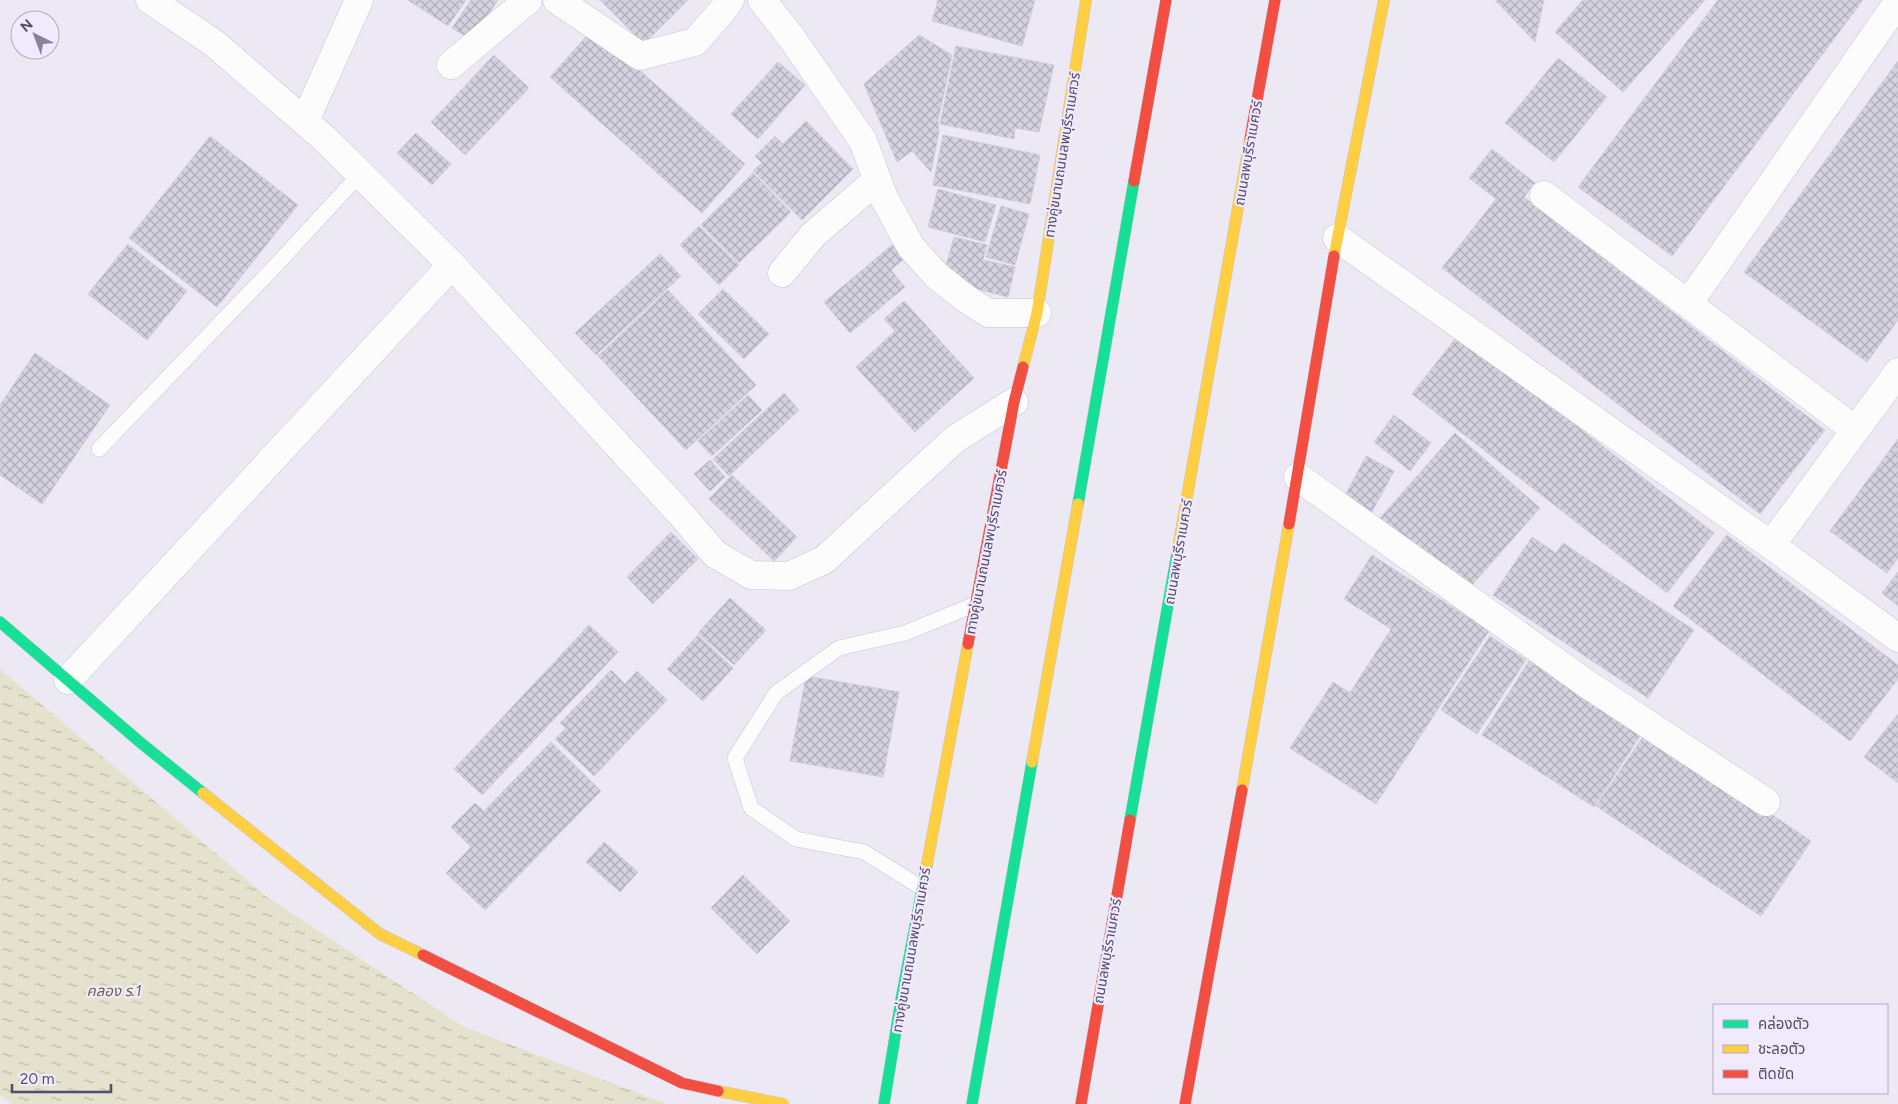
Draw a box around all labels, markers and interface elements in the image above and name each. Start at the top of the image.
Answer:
north arrow [10,10,60,60]
text: N [17,16,36,36]
street label: ทางคู่ขนานถนนลพบุรีราเมศวร์ [1041,71,1084,239]
street label: ถนนลพบุรีราเมศวร์ [1231,99,1266,207]
street label: ทางคู่ขนานถนนลพบุรีราเมศวร์ [962,468,1011,636]
street label: ถนนลพบุรีราเมศวร์ [1161,498,1196,606]
street label: ทางคู่ขนานถนนลพบุรีราเมศวร์ [889,866,934,1034]
street label: ถนนลพบุรีราเมศวร์ [1090,897,1125,1005]
water label: คลอง ร.1 [87,982,141,1000]
legend [1713,1004,1888,1094]
text: คล่องตัว [1758,1015,1809,1033]
text: ชะลอตัว [1758,1040,1805,1058]
scale bar [12,1062,111,1094]
text: ติดขัด [1758,1065,1794,1083]
text: 20 m [20,1070,54,1088]

